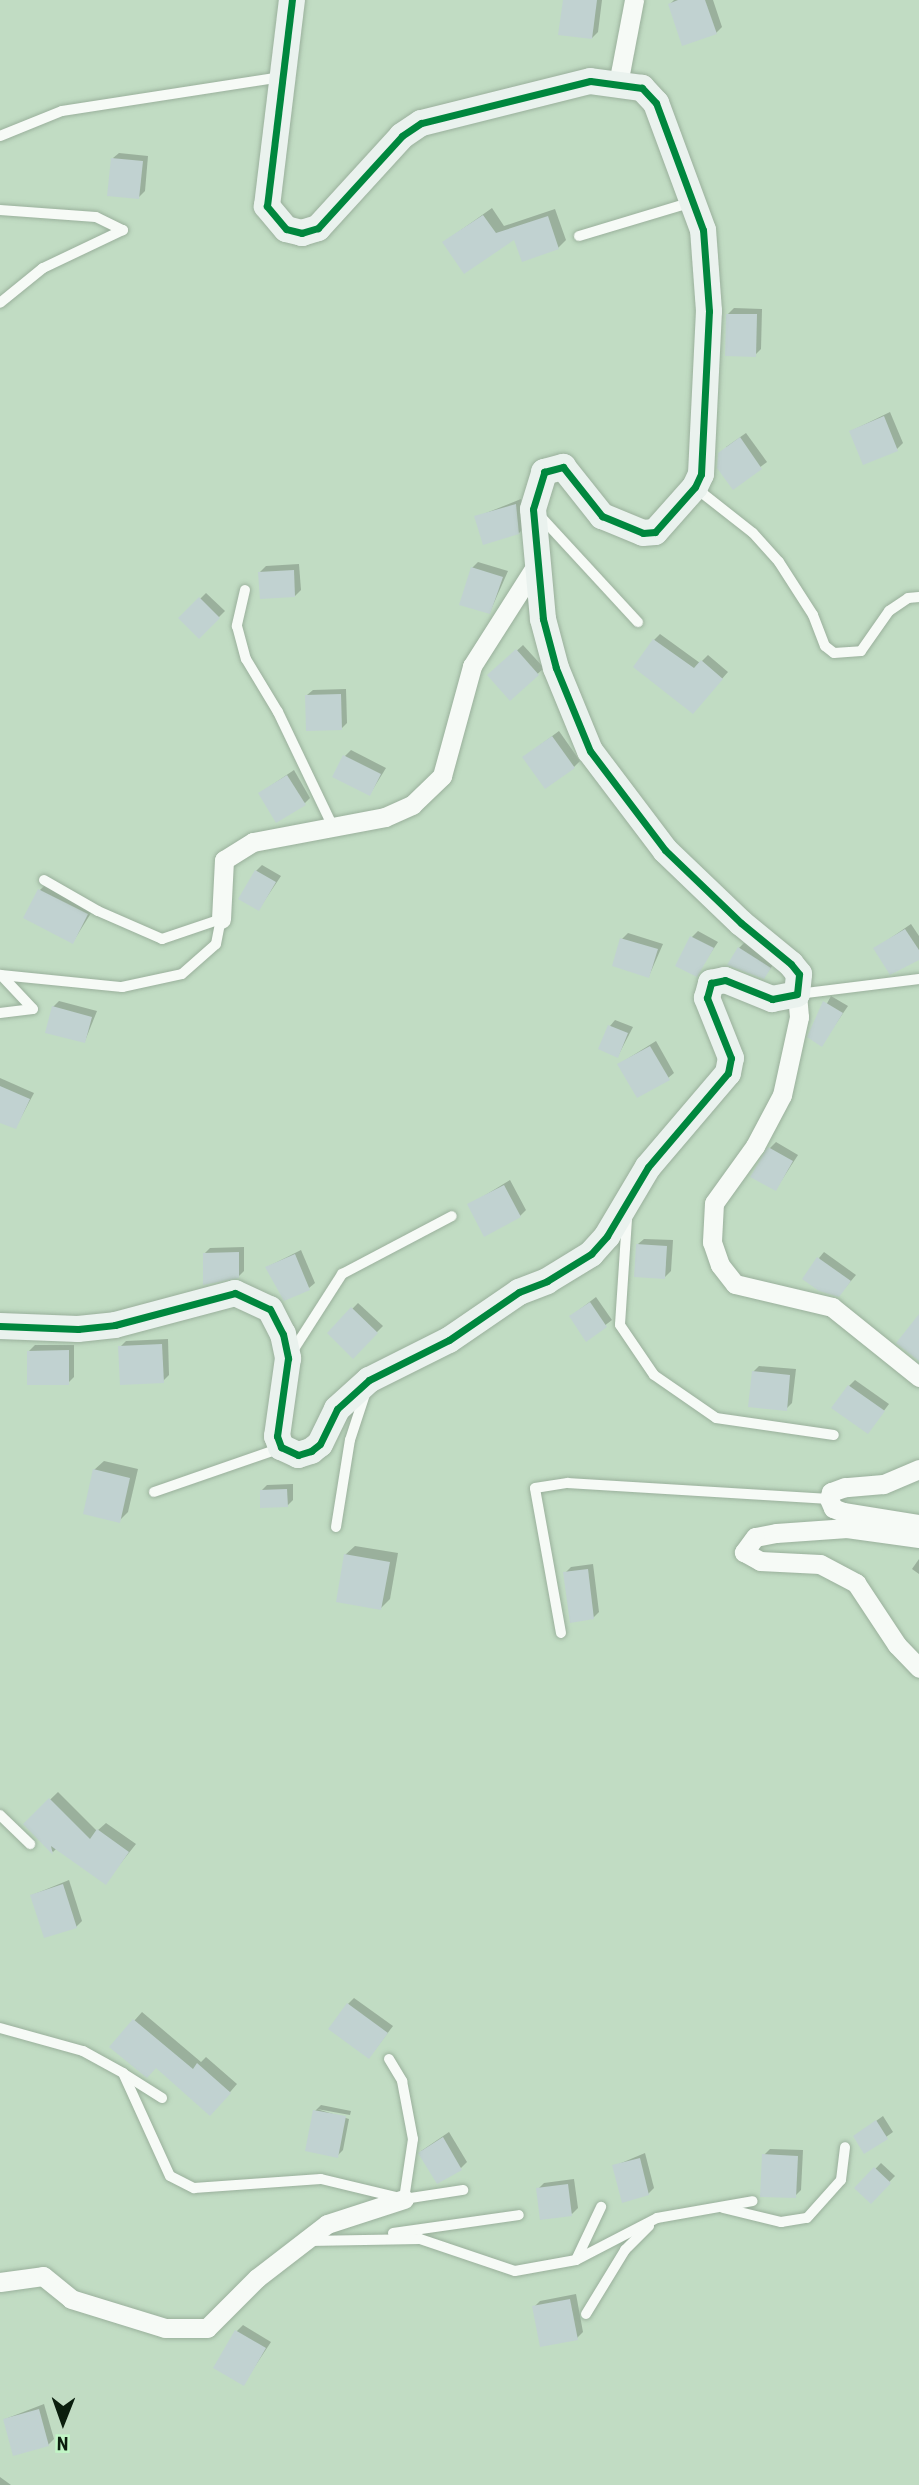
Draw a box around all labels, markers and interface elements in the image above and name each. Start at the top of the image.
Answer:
north arrow [28,2387,98,2457]
text: N [57,2432,69,2455]

